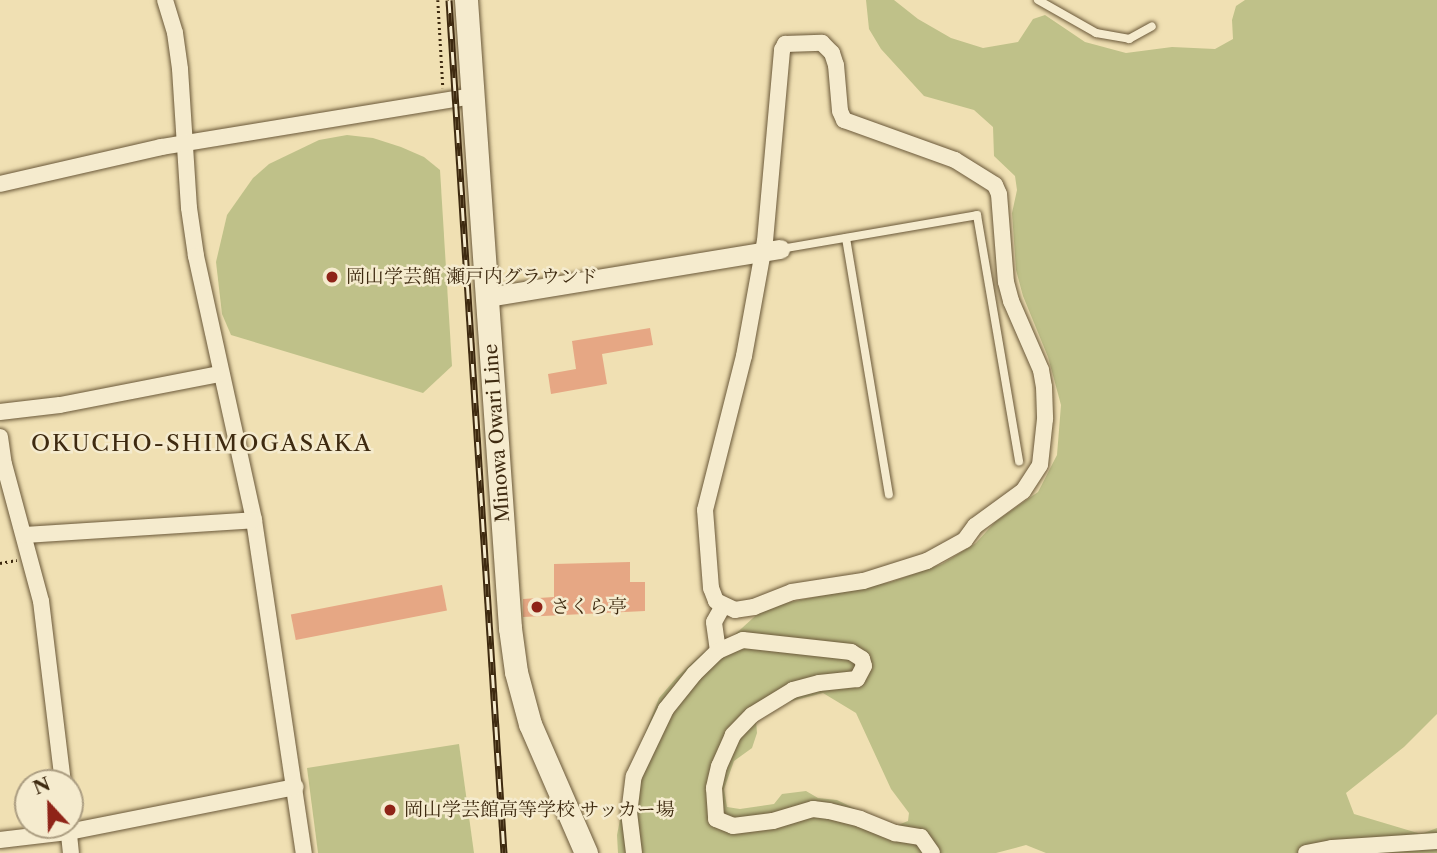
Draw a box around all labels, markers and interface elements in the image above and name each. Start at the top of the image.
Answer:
place label: 岡山学芸館 瀬戸内グラウンド [346,266,598,288]
marker: 岡山学芸館 瀬戸内グラウンド [324,269,340,285]
street label: Minowa Owari Line [479,343,515,523]
district label: OKUCHO-SHIMOGASAKA [33,429,371,457]
place label: さくら亭 [551,596,627,618]
marker: さくら亭 [529,599,545,615]
north arrow [14,769,84,839]
text: N [30,772,54,800]
place label: 岡山学芸館高等学校 サッカー場 [404,799,675,821]
marker: 岡山学芸館高等学校 サッカー場 [382,802,398,818]

